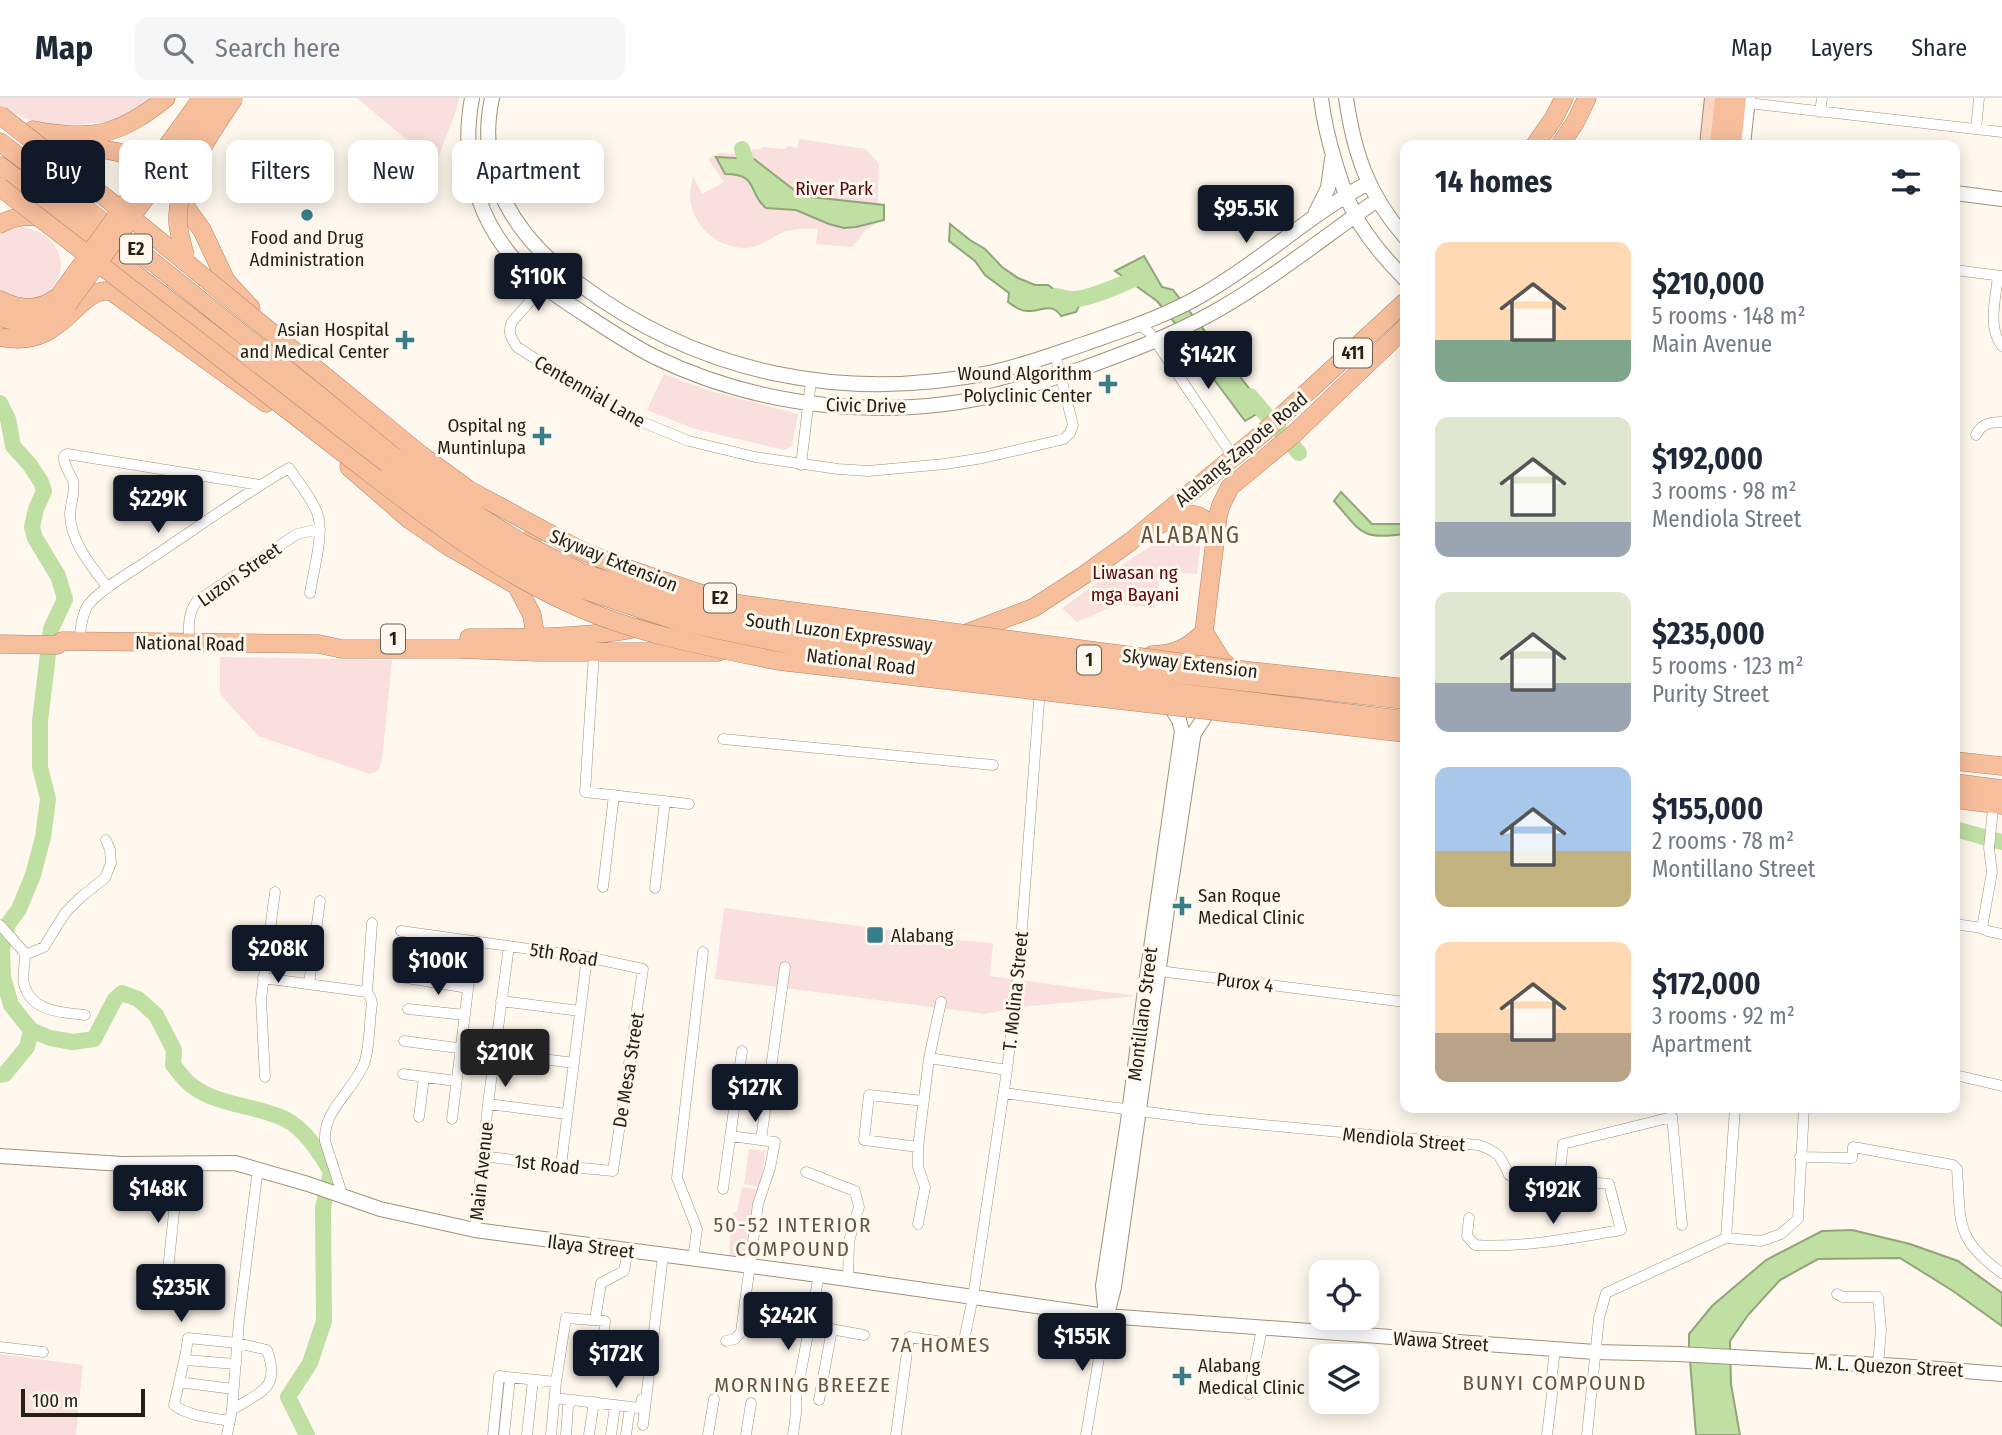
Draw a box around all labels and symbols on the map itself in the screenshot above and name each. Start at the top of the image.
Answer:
park label: River Park [795,177,873,200]
pin: $95.5K [1189,186,1303,245]
marker: Food and Drug Administration [299,207,315,223]
place label: Food and Drug Administration [249,226,365,271]
road number: E2 [120,234,152,264]
pin: $110K [489,254,587,313]
place label: Asian Hospital and Medical Center [240,318,389,363]
marker: Asian Hospital and Medical Center [395,330,415,350]
pin: $142K [1159,331,1257,391]
road number: 411 [1334,339,1372,368]
street label: Centennial Lane [530,350,649,432]
place label: Wound Algorithm Polyclinic Center [957,362,1092,407]
marker: Wound Algorithm Polyclinic Center [1098,374,1118,394]
street label: Alabang-Zapote Road [1170,387,1312,512]
street label: Civic Drive [826,393,906,418]
place label: Ospital ng Muntinlupa [437,414,526,459]
marker: Ospital ng Muntinlupa [532,426,552,446]
pin: $229K [109,476,207,535]
district label: ALABANG [1141,521,1241,549]
street label: Skyway Extension [546,524,681,597]
street label: Luzon Street [193,537,286,612]
park label: Liwasan ng mga Bayani [1091,561,1179,606]
road number: E2 [704,584,736,612]
street label: South Luzon Expressway [744,608,934,657]
road number: 1 [381,624,405,654]
street label: National Road [135,631,245,656]
street label: National Road [805,643,917,680]
street label: Skyway Extension [1121,644,1259,683]
road number: 1 [1077,646,1101,674]
place label: San Roque Medical Clinic [1198,884,1305,929]
marker: San Roque Medical Clinic [1172,896,1192,916]
place label: Alabang [891,924,953,947]
marker: Alabang [865,925,885,945]
pin: $208K [229,926,327,985]
street label: T. Molina Street [998,929,1033,1052]
pin: $100K [389,937,487,997]
street label: 5th Road [528,938,600,971]
street label: Montillano Street [1123,945,1162,1082]
street label: Purox 4 [1215,968,1275,997]
street label: De Mesa Street [608,1010,649,1129]
pin: $210K [456,1030,554,1089]
pin: $127K [706,1065,804,1124]
street label: Main Avenue [465,1121,498,1222]
street label: Mendiola Street [1342,1123,1467,1156]
street label: 1st Road [513,1150,581,1179]
pin: $148K [109,1166,207,1225]
pin: $192K [1504,1166,1602,1226]
district label: 50-52 INTERIOR COMPOUND [713,1212,873,1262]
street label: Ilaya Street [546,1230,637,1263]
pin: $235K [132,1264,230,1324]
pin: $242K [739,1292,837,1352]
pin: $155K [1033,1314,1131,1373]
street label: Wawa Street [1392,1327,1490,1356]
pin: $172K [567,1330,665,1390]
district label: 7A HOMES [891,1332,991,1358]
street label: M. L. Quezon Street [1814,1351,1965,1382]
place label: Alabang Medical Clinic [1198,1354,1305,1399]
marker: Alabang Medical Clinic [1172,1366,1192,1386]
district label: BUNYI COMPOUND [1462,1370,1648,1396]
district label: MORNING BREEZE [714,1372,892,1398]
scale bar [21,1386,145,1418]

